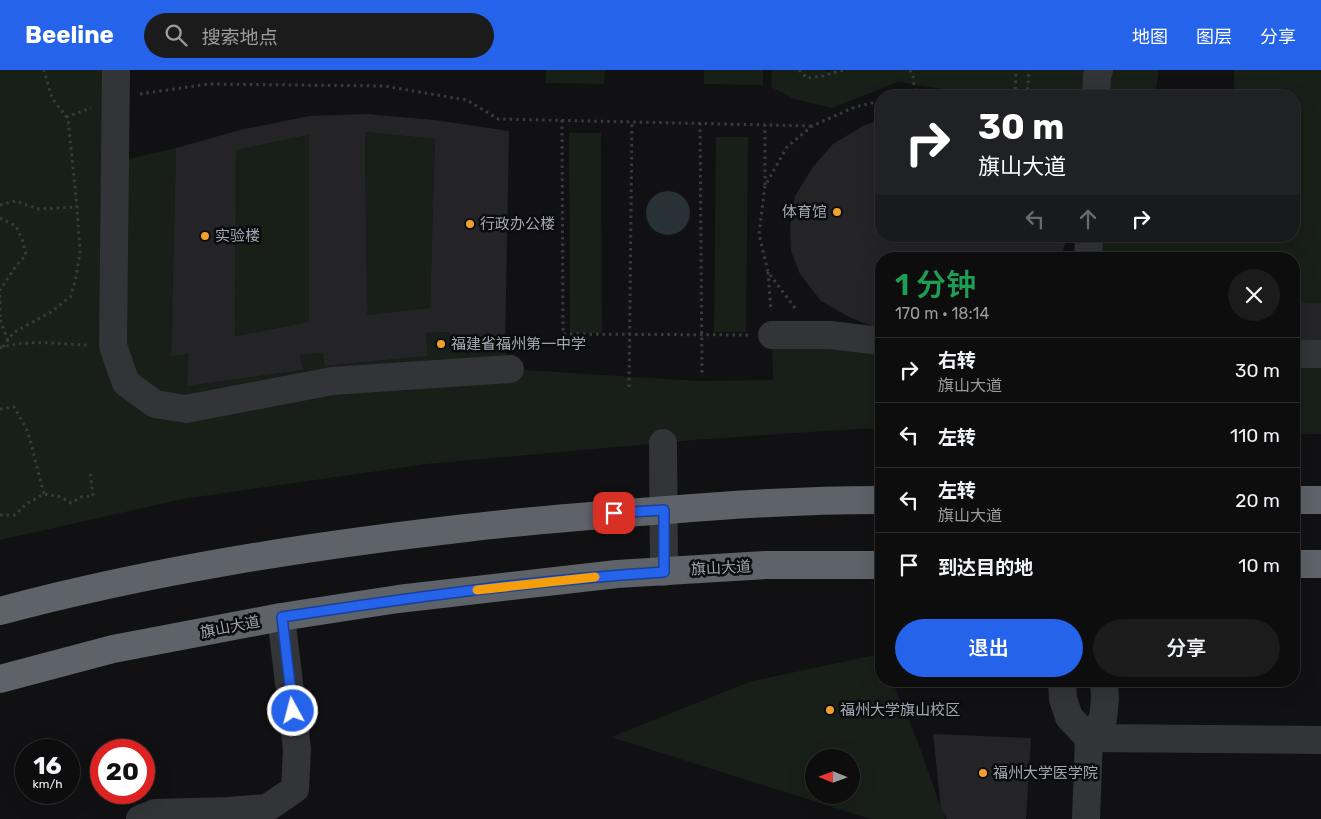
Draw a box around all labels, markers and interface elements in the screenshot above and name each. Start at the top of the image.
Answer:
search box [144,13,494,58]
text: Beeline [25,21,114,49]
icon: search [162,21,190,49]
text: 搜索地点 [202,26,278,49]
text: 地图 [1132,26,1168,48]
text: 图层 [1196,26,1232,48]
text: 分享 [1260,26,1296,48]
text: 30 m [978,106,1064,148]
icon: right [895,110,960,175]
text: 旗山大道 [978,153,1066,180]
place label: 体育馆 [782,203,827,221]
icon: left [1021,205,1049,233]
icon: ahead [1074,205,1102,233]
icon: right [1127,205,1155,233]
marker: 体育馆 [831,206,843,218]
place label: 行政办公楼 [480,215,555,233]
marker: 行政办公楼 [464,218,476,230]
place label: 实验楼 [215,227,260,245]
marker: 实验楼 [199,230,211,242]
text: 1 分钟 [895,267,976,303]
button: close [1228,269,1280,321]
text: 170 m · 18:14 [895,304,989,323]
place label: 福建省福州第一中学 [451,335,586,353]
marker: 福建省福州第一中学 [435,338,447,350]
text: 右转 [938,349,976,372]
icon: right [895,356,923,384]
text: 30 m [1235,359,1280,382]
text: 旗山大道 [938,376,1002,395]
icon: left [895,421,923,449]
text: 110 m [1230,424,1280,447]
text: 左转 [938,426,976,449]
text: 左转 [938,479,976,502]
icon: left [895,486,923,514]
text: 20 m [1235,489,1280,512]
pin [593,492,635,534]
icon: arrive [600,499,628,527]
text: 旗山大道 [938,506,1002,525]
icon: arrive [895,551,923,579]
text: 10 m [1238,554,1280,577]
text: 到达目的地 [938,556,1033,579]
street label: 旗山大道 [691,557,751,579]
street label: 旗山大道 [199,612,261,642]
button: 退出 [895,619,1083,677]
button: 分享 [1093,619,1280,677]
position arrow [266,684,318,736]
place label: 福州大学旗山校区 [840,701,960,719]
marker: 福州大学旗山校区 [824,704,836,716]
speed limit sign: 20 [90,739,155,804]
north arrow [805,749,860,804]
map controls [805,749,860,804]
text: 16 [33,751,62,780]
place label: 福州大学医学院 [993,764,1098,782]
marker: 福州大学医学院 [977,767,989,779]
text: km/h [33,777,62,791]

